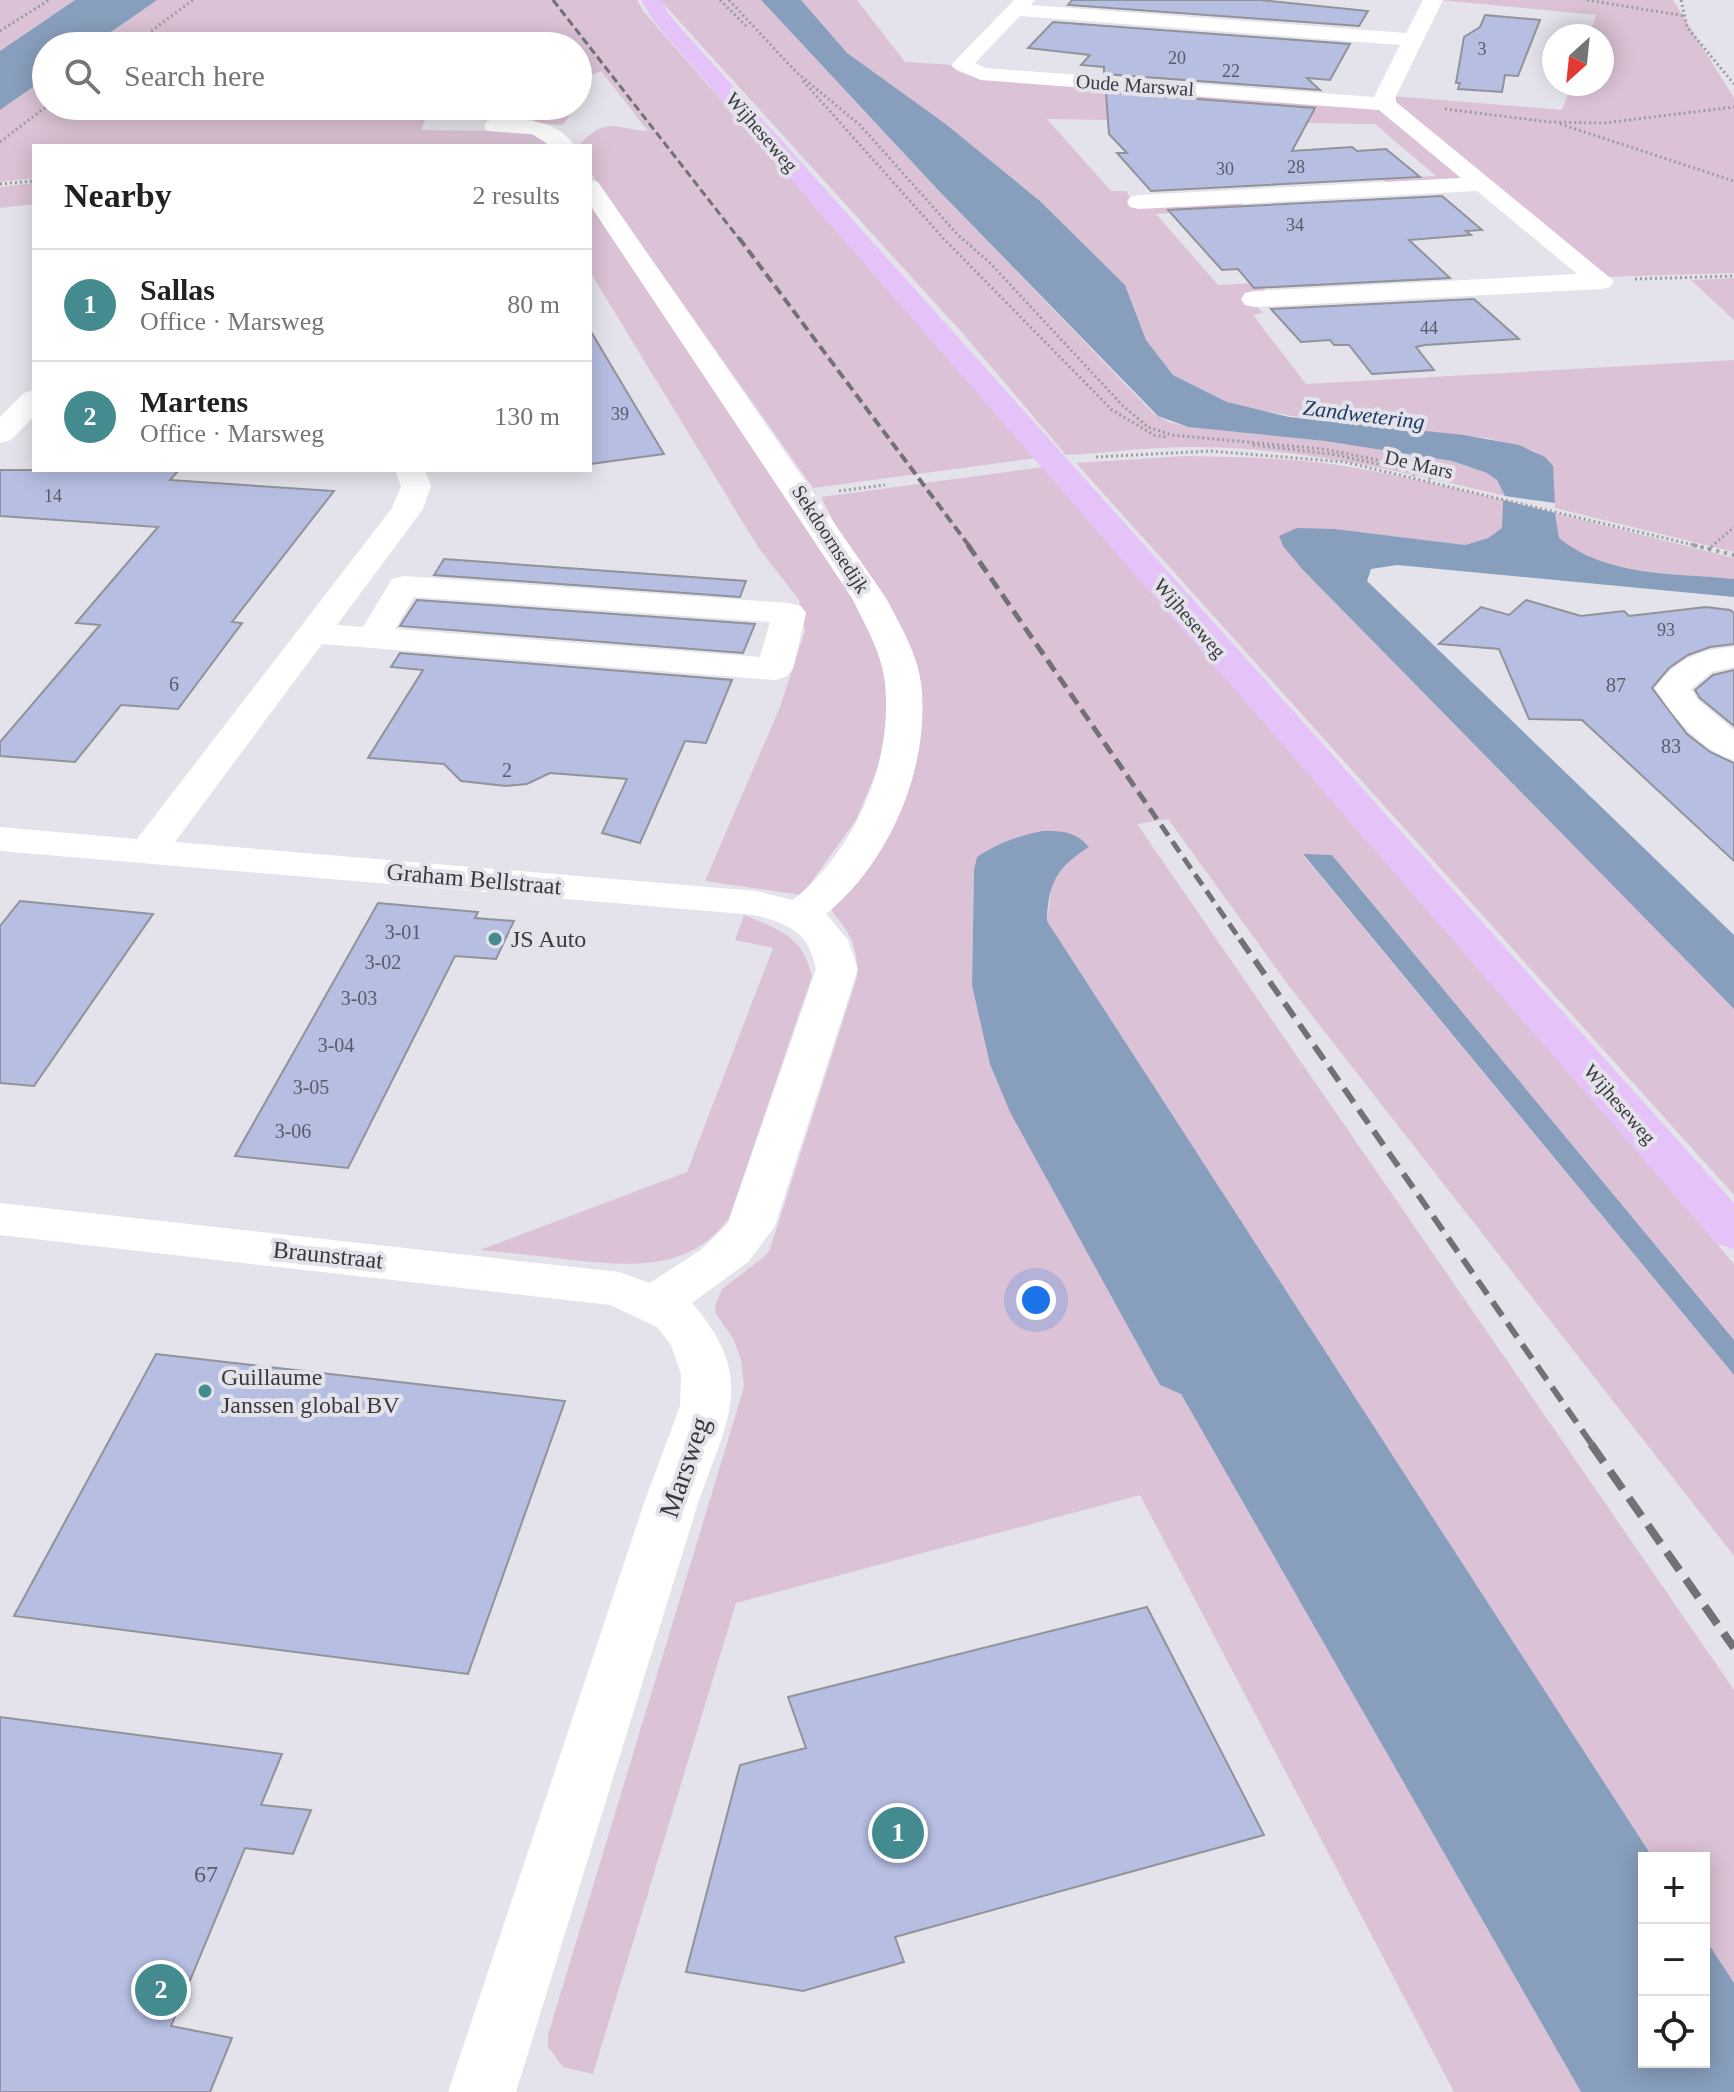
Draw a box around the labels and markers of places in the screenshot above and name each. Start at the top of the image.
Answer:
place label: JS Auto [511,926,586,952]
marker: JS Auto [486,930,504,948]
place label: Guillaume Janssen global BV [221,1364,400,1418]
marker: Guillaume Janssen global BV [196,1382,214,1400]
pin: 1 [872,1803,924,1863]
pin: 2 [135,1960,187,2020]

